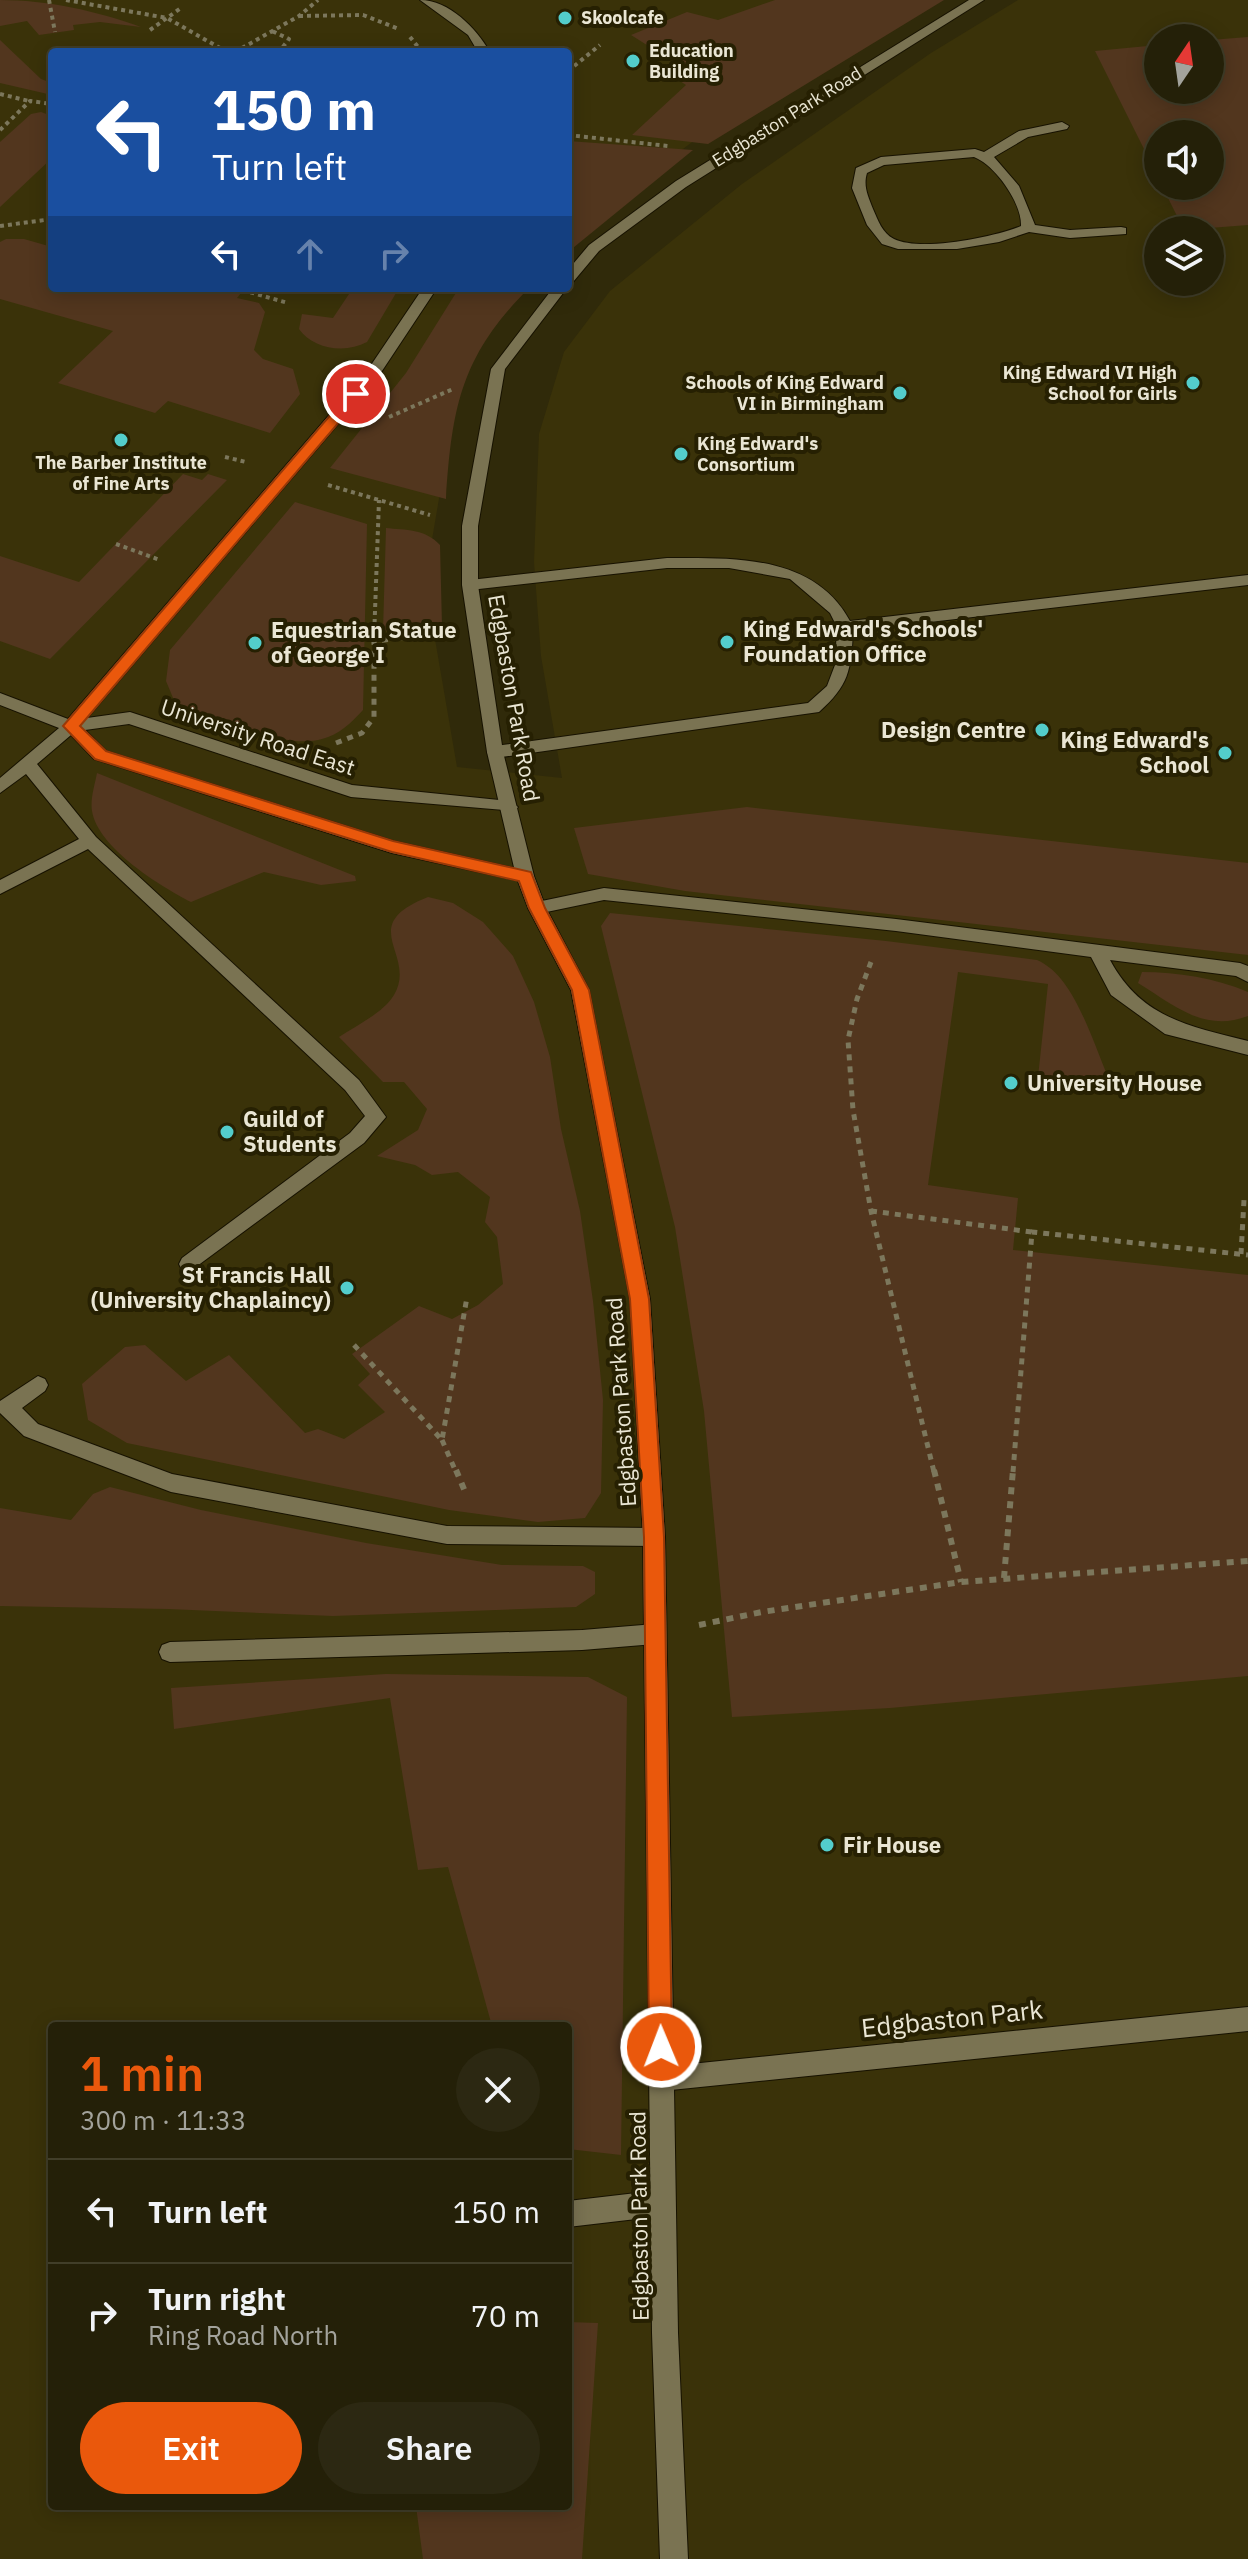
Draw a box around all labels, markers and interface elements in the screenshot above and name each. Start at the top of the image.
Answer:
place label: Skoolcafe [581,6,664,29]
marker: Skoolcafe [556,9,574,27]
north arrow [1144,24,1224,104]
map controls [1144,24,1224,296]
place label: Education Building [649,39,734,83]
marker: Education Building [624,52,642,70]
street label: Edgbaston Park Road [708,61,866,172]
text: 150 m [212,73,376,145]
icon: left [80,80,184,184]
button: sound [1144,120,1224,200]
text: Turn left [212,143,347,190]
button: layers [1144,216,1224,296]
icon: left [204,232,248,276]
icon: ahead [288,232,332,276]
icon: right [372,232,416,276]
pin [322,360,390,428]
place label: King Edward VI High School for Girls [1003,361,1177,405]
place label: Schools of King Edward VI in Birmingham [685,371,884,415]
icon: arrive [334,372,378,416]
marker: King Edward VI High School for Girls [1184,374,1202,392]
marker: Schools of King Edward VI in Birmingham [891,384,909,402]
marker: The Barber Institute of Fine Arts [112,431,130,449]
place label: King Edward's Consortium [697,432,818,476]
marker: King Edward's Consortium [672,445,690,463]
place label: The Barber Institute of Fine Arts [35,451,207,495]
street label: Edgbaston Park Road [482,592,547,804]
place label: King Edward's Schools' Foundation Office [743,614,983,668]
place label: Equestrian Statue of George I [271,615,457,669]
marker: King Edward's Schools' Foundation Office [718,633,736,651]
marker: Equestrian Statue of George I [246,634,264,652]
street label: University Road East [157,691,359,782]
place label: Design Centre [881,715,1026,744]
marker: Design Centre [1033,721,1051,739]
place label: King Edward's School [1061,725,1209,779]
marker: King Edward's School [1216,744,1234,762]
place label: University House [1027,1068,1202,1097]
marker: University House [1002,1074,1020,1092]
place label: Guild of Students [243,1104,337,1158]
marker: Guild of Students [218,1123,236,1141]
place label: St Francis Hall (University Chaplaincy) [91,1260,331,1314]
marker: St Francis Hall (University Chaplaincy) [338,1279,356,1297]
street label: Edgbaston Park Road [599,1296,642,1508]
place label: Fir House [843,1830,941,1859]
marker: Fir House [818,1836,836,1854]
street label: Edgbaston Park [859,1992,1045,2044]
position arrow [619,2005,703,2089]
text: 1 min [80,2042,204,2104]
button: close [456,2048,540,2132]
text: 300 m · 11:33 [80,2103,246,2137]
street label: Edgbaston Park Road [622,2111,655,2321]
icon: left [80,2189,124,2233]
text: Turn left [148,2192,267,2231]
text: 150 m [453,2192,540,2231]
text: Turn right [148,2279,286,2318]
icon: right [80,2293,124,2337]
text: 70 m [471,2296,540,2335]
text: Ring Road North [148,2318,338,2352]
button: Exit [80,2402,302,2494]
button: Share [318,2402,540,2494]

